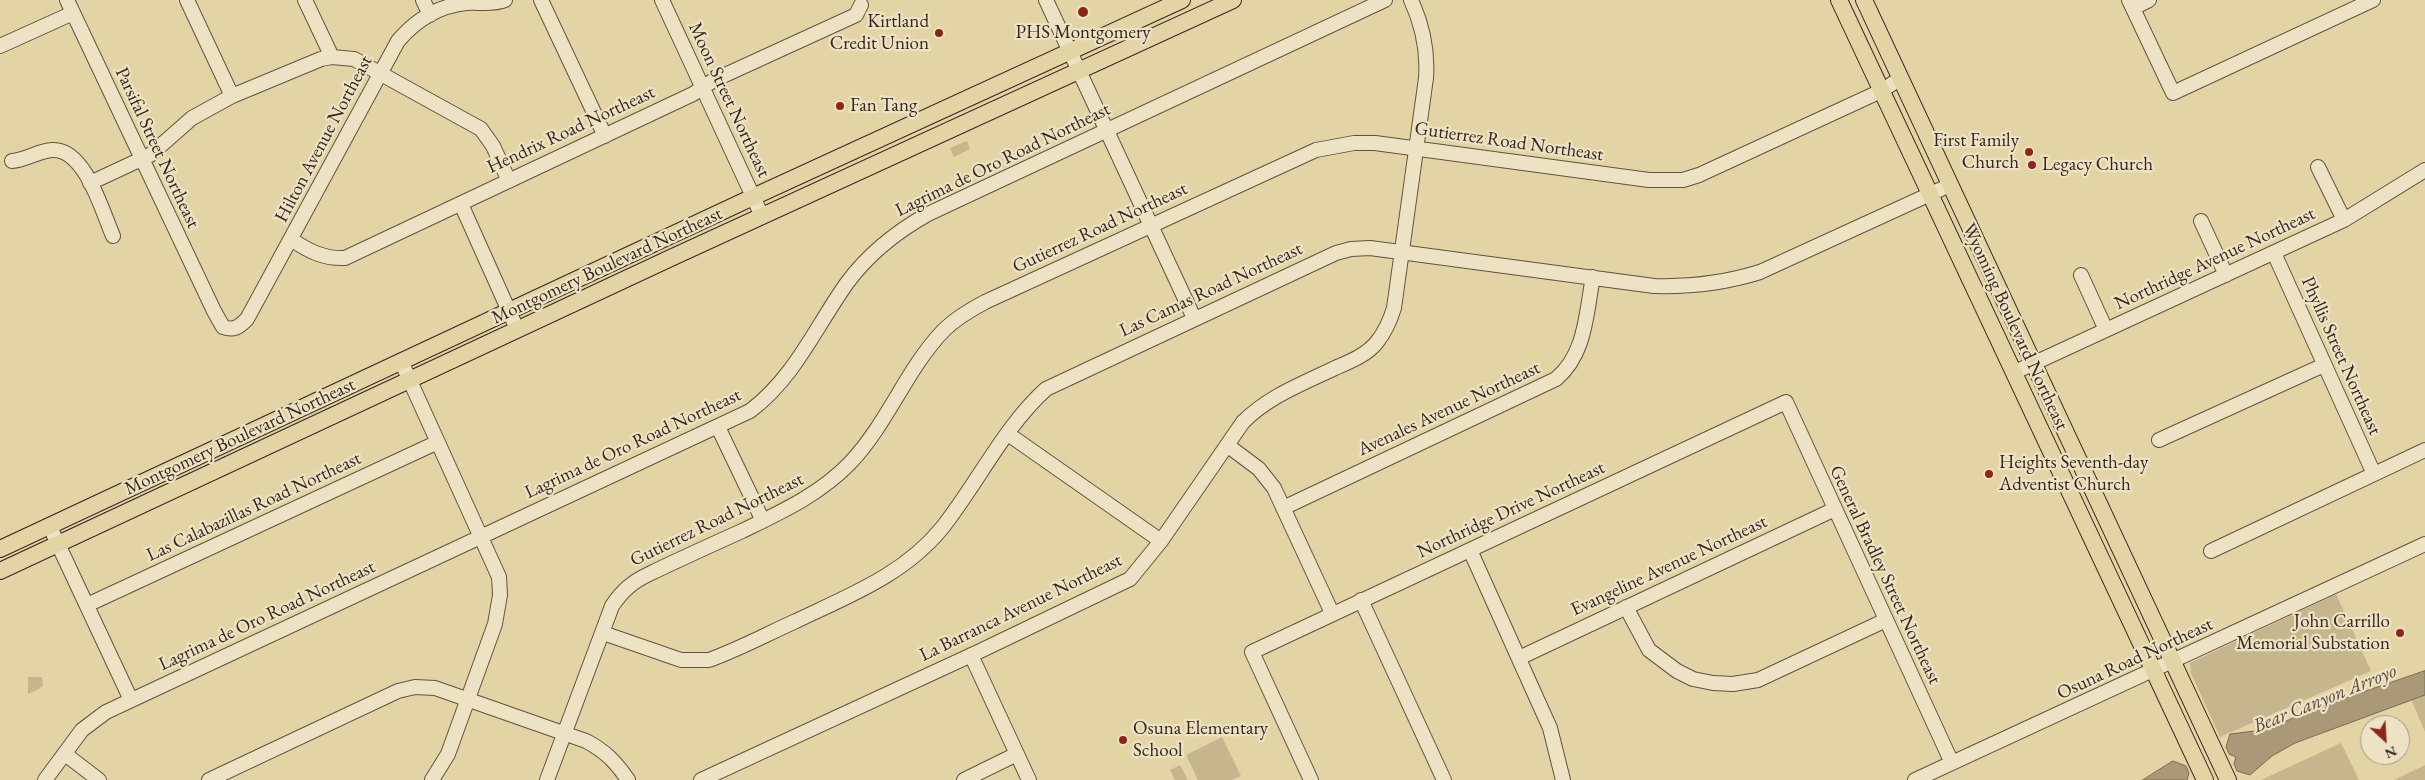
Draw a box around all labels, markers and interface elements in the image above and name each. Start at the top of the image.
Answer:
marker: PHS Montgomery [1076,5,1090,19]
place label: Kirtland Credit Union [830,11,929,55]
street label: Moon Street Northeast [683,19,775,181]
place label: PHS Montgomery [1015,22,1151,44]
marker: Kirtland Credit Union [933,27,945,39]
street label: Hilton Avenue Northeast [270,52,378,226]
street label: Parsifal Street Northeast [110,64,204,232]
street label: Hendrix Road Northeast [483,81,659,179]
place label: Fan Tang [850,95,917,117]
street label: Lagrima de Oro Road Northeast [892,98,1114,222]
marker: Fan Tang [834,100,846,112]
street label: Gutierrez Road Northeast [1413,117,1605,167]
place label: First Family Church [1933,130,2019,174]
marker: First Family Church [2023,146,2035,158]
place label: Legacy Church [2042,154,2153,176]
marker: Legacy Church [2026,159,2038,171]
street label: Gutierrez Road Northeast [1009,177,1191,279]
street label: Montgomery Boulevard Northeast [488,202,726,330]
street label: Northridge Avenue Northeast [2111,202,2319,316]
street label: Wyoming Boulevard Northeast [1957,220,2073,434]
street label: Las Camas Road Northeast [1116,238,1306,342]
street label: Phyllis Street Northeast [2296,273,2386,439]
street label: Avenales Avenue Northeast [1354,357,1544,461]
street label: Montgomery Boulevard Northeast [121,373,359,501]
street label: Lagrima de Oro Road Northeast [521,384,745,504]
street label: Las Calabazillas Road Northeast [143,447,365,567]
place label: Heights Seventh-day Adventist Church [1999,452,2148,496]
street label: Northridge Drive Northeast [1413,456,1609,564]
street label: General Bradley Street Northeast [1824,462,1946,688]
street label: Gutierrez Road Northeast [627,468,807,572]
marker: Heights Seventh-day Adventist Church [1983,468,1995,480]
street label: Evangeline Avenue Northeast [1567,510,1771,622]
street label: La Barranca Avenue Northeast [916,549,1126,667]
street label: Lagrima de Oro Road Northeast [155,556,379,676]
place label: John Carrillo Memorial Substation [2236,611,2390,655]
street label: Osuna Road Northeast [2053,613,2217,705]
marker: John Carrillo Memorial Substation [2394,627,2406,639]
water label: Bear Canyon Arroyo [2250,659,2400,739]
north arrow [2360,715,2410,765]
place label: Osuna Elementary School [1133,718,1268,762]
marker: Osuna Elementary School [1117,734,1129,746]
text: N [2382,742,2400,763]

